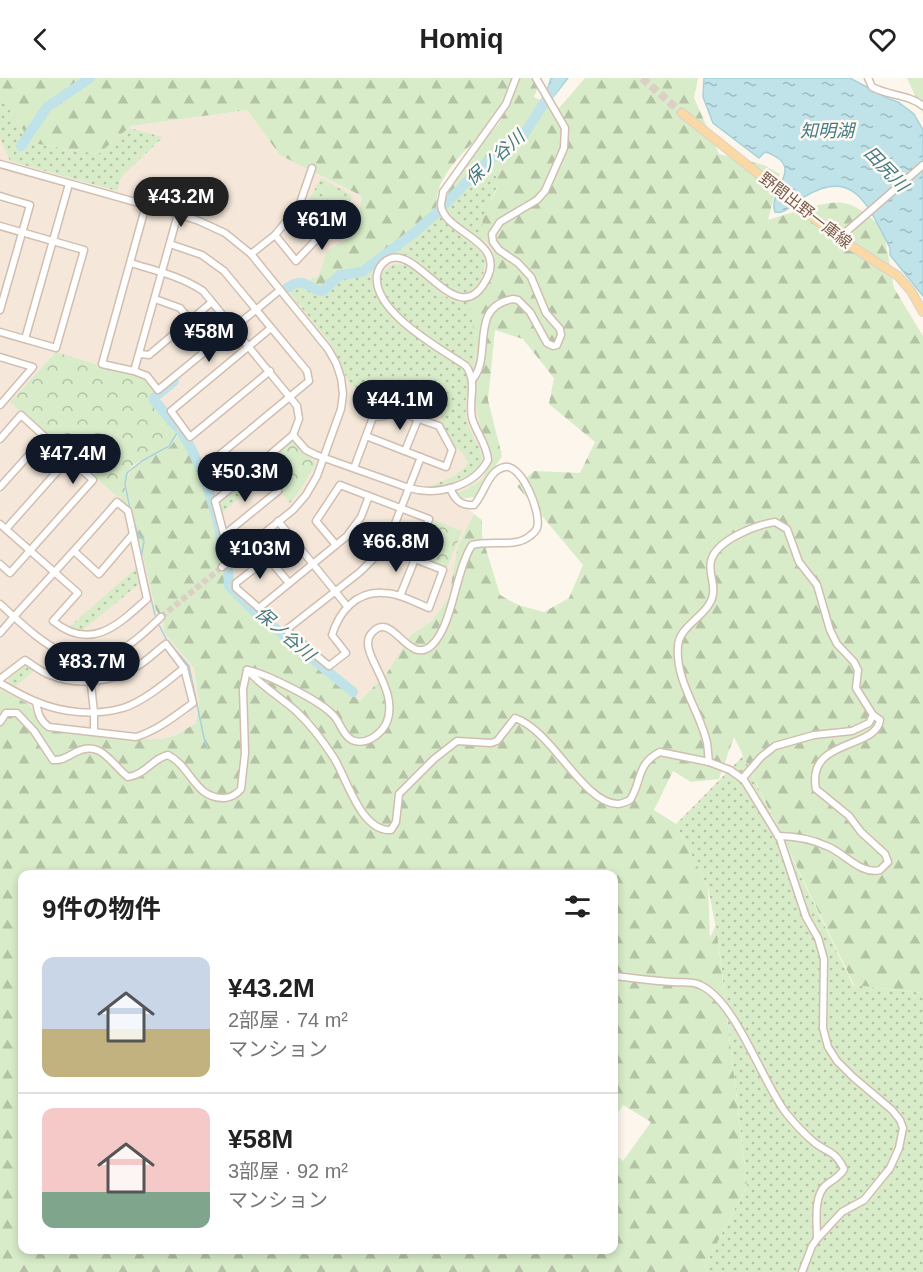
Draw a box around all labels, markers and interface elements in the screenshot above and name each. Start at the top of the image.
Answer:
icon: back [24,23,57,56]
icon: heart [866,23,899,56]
text: Homiq [420,24,504,54]
water label: 知明湖 [800,121,857,141]
water label: 保ノ谷川 [462,125,530,190]
water label: 田尻川 [860,143,913,197]
street label: 野間出野一庫線 [756,169,855,252]
pin: ¥43.2M [132,177,230,228]
text: ¥43.2M [148,185,214,207]
pin: ¥61M [286,200,358,251]
text: ¥61M [297,208,347,230]
pin: ¥58M [173,312,245,363]
text: ¥58M [184,320,234,342]
pin: ¥44.1M [351,380,449,431]
text: ¥44.1M [367,388,433,410]
pin: ¥47.4M [24,434,122,485]
text: ¥47.4M [40,442,106,464]
pin: ¥50.3M [196,452,294,503]
text: ¥50.3M [212,460,278,482]
pin: ¥66.8M [347,522,445,573]
pin: ¥103M [218,529,302,580]
text: ¥66.8M [363,530,429,552]
text: ¥103M [229,537,291,559]
water label: 保ノ谷川 [251,603,320,666]
pin: ¥83.7M [43,642,141,693]
text: ¥83.7M [59,650,125,672]
icon: filters [561,890,594,923]
text: 9件の物件 [42,894,160,924]
text: ¥43.2M [228,973,315,1003]
icon: home [90,981,162,1053]
text: 2部屋 · 74 m² [228,1009,348,1031]
text: マンション [228,1038,328,1060]
text: ¥58M [228,1124,293,1154]
icon: home [90,1132,162,1204]
text: 3部屋 · 92 m² [228,1160,348,1182]
text: マンション [228,1189,328,1211]

